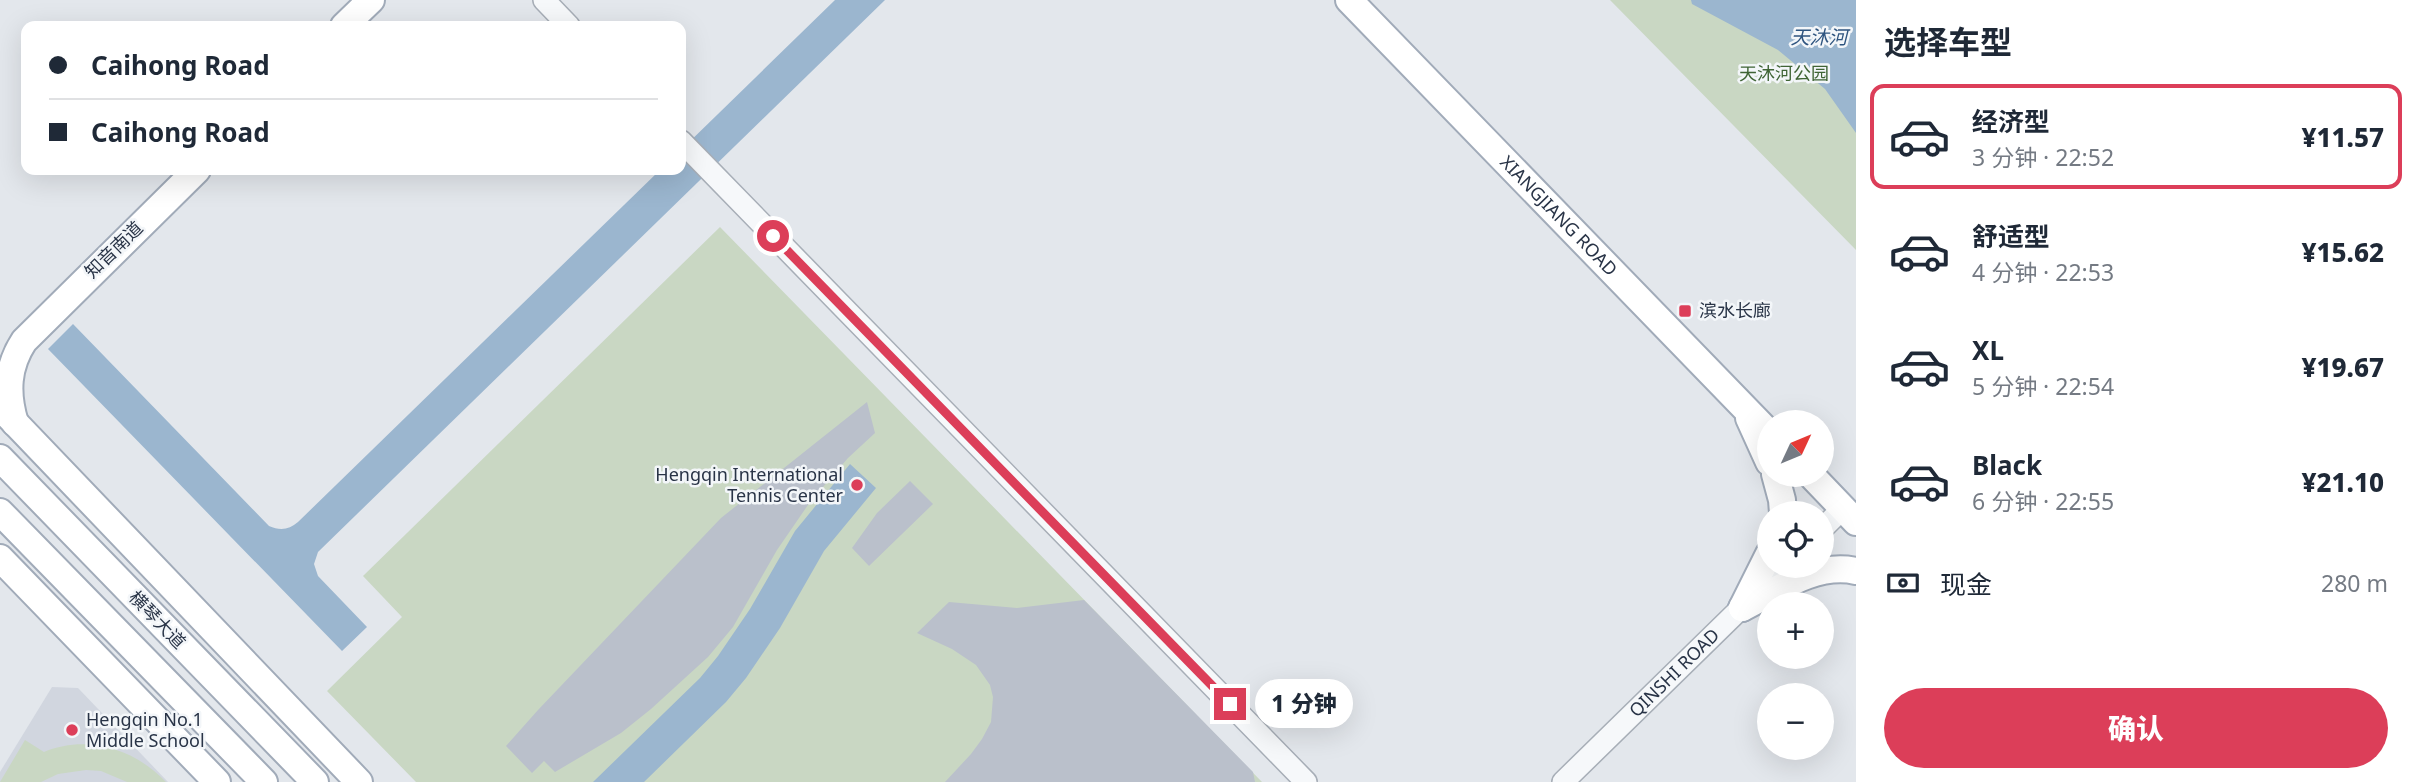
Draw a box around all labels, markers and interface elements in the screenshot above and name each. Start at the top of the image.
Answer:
text: 选择车型 [1884,20,2012,63]
water label: 天沐河 [1790,24,1851,50]
text: Caihong Road [91,47,270,83]
park label: 天沐河公园 [1739,61,1829,85]
text: 经济型 [1972,103,2050,139]
icon: car [1888,105,1951,168]
text: Caihong Road [91,114,270,150]
text: ¥11.57 [2301,119,2384,155]
text: 3 分钟 · 22:52 [1972,141,2114,173]
street label: XIANGJIANG ROAD [1495,150,1623,281]
street label: 知音南道 [79,216,148,283]
text: 舒适型 [1972,218,2050,254]
route start [757,220,789,252]
icon: car [1888,220,1951,283]
text: ¥15.62 [2301,234,2384,270]
text: 4 分钟 · 22:53 [1972,256,2114,288]
place label: 滨水长廊 [1699,298,1771,322]
marker: 滨水长廊 [1677,303,1693,319]
text: XL [1972,332,2004,368]
icon: car [1888,335,1951,398]
text: ¥19.67 [2301,349,2384,385]
text: 5 分钟 · 22:54 [1972,370,2114,402]
north arrow [1757,410,1834,486]
map controls [1757,410,1834,760]
text: Black [1972,447,2042,483]
icon: car [1888,450,1951,513]
place label: Hengqin International Tennis Center [655,462,844,507]
text: ¥21.10 [2301,464,2384,500]
marker: Hengqin International Tennis Center [849,477,865,493]
text: 6 分钟 · 22:55 [1972,485,2114,517]
button: locate [1757,501,1834,578]
icon: cash [1884,564,1922,602]
text: 现金 [1940,566,1992,602]
text: 280 m [2321,567,2388,599]
street label: 横琴大道 [124,585,191,654]
button: + [1757,592,1834,669]
street label: QINSHI ROAD [1623,623,1724,722]
callout: 1 分钟 [1254,680,1352,728]
button: − [1757,683,1834,760]
text: 1 分钟 [1271,687,1337,719]
route end [1214,688,1246,720]
button: 确认 [1884,688,2388,768]
place label: Hengqin No.1 Middle School [86,707,205,752]
marker: Hengqin No.1 Middle School [64,722,80,738]

